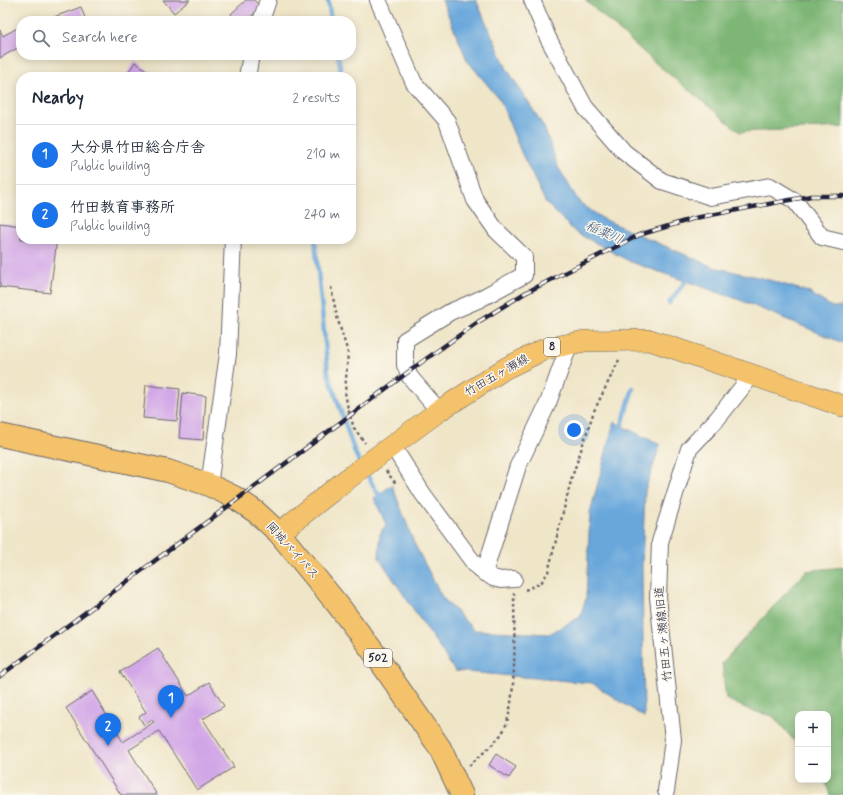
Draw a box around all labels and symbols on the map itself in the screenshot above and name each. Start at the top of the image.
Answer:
water label: 稲葉川 [583,217,625,249]
road number: 8 [544,338,560,356]
street label: 竹田五ヶ瀬線 [462,351,532,401]
your location [564,420,584,440]
street label: 岡城バイパス [262,519,322,583]
street label: 竹田五ヶ瀬線旧道 [652,585,676,683]
road number: 502 [364,649,392,667]
pin: 1 [158,685,184,718]
pin: 2 [95,713,121,746]

